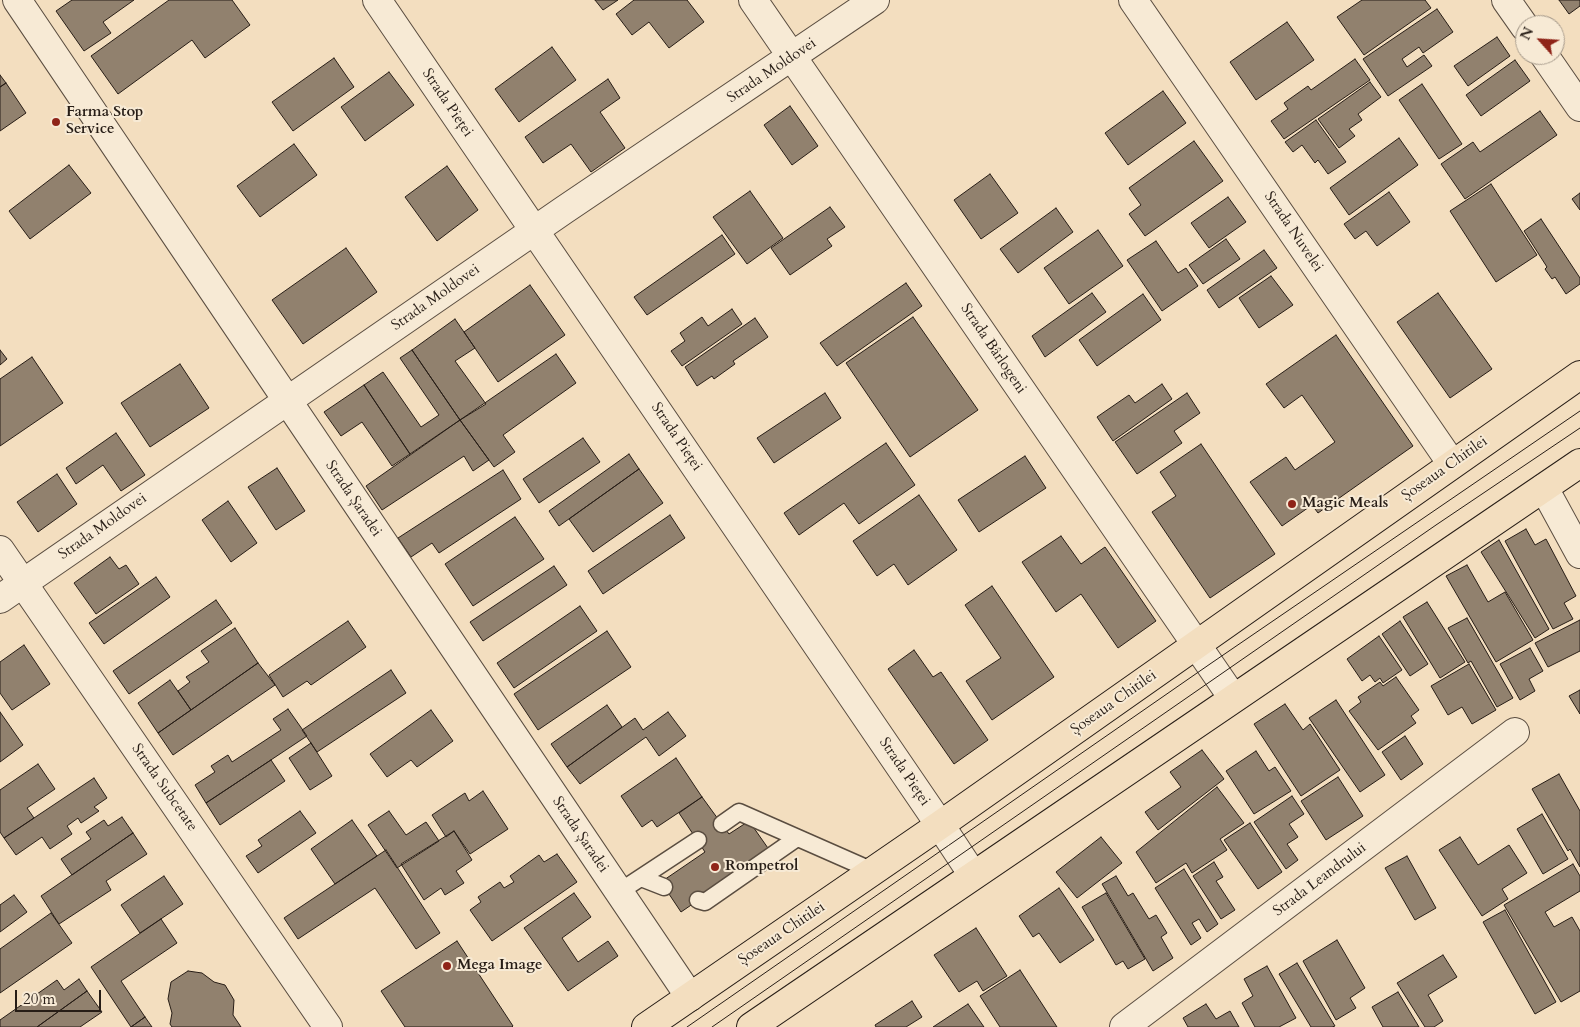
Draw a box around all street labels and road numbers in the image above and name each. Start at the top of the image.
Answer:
street label: Strada Moldovei [724,35,820,107]
street label: Strada Pieței [418,65,476,141]
street label: Strada Nuvelei [1260,188,1326,276]
street label: Strada Moldovei [388,261,484,335]
street label: Strada Bârlogeni [956,301,1030,397]
street label: Strada Pieței [647,399,705,475]
street label: Șoseaua Chitilei [1399,433,1491,505]
street label: Strada Șaradei [321,458,385,540]
street label: Strada Moldovei [55,490,151,564]
street label: Șoseaua Chitilei [1068,667,1160,739]
street label: Strada Pieței [875,734,933,810]
street label: Strada Subcetate [127,741,201,835]
street label: Strada Șaradei [548,794,612,876]
street label: Strada Leandrului [1270,839,1370,921]
street label: Șoseaua Chitilei [735,898,829,970]

